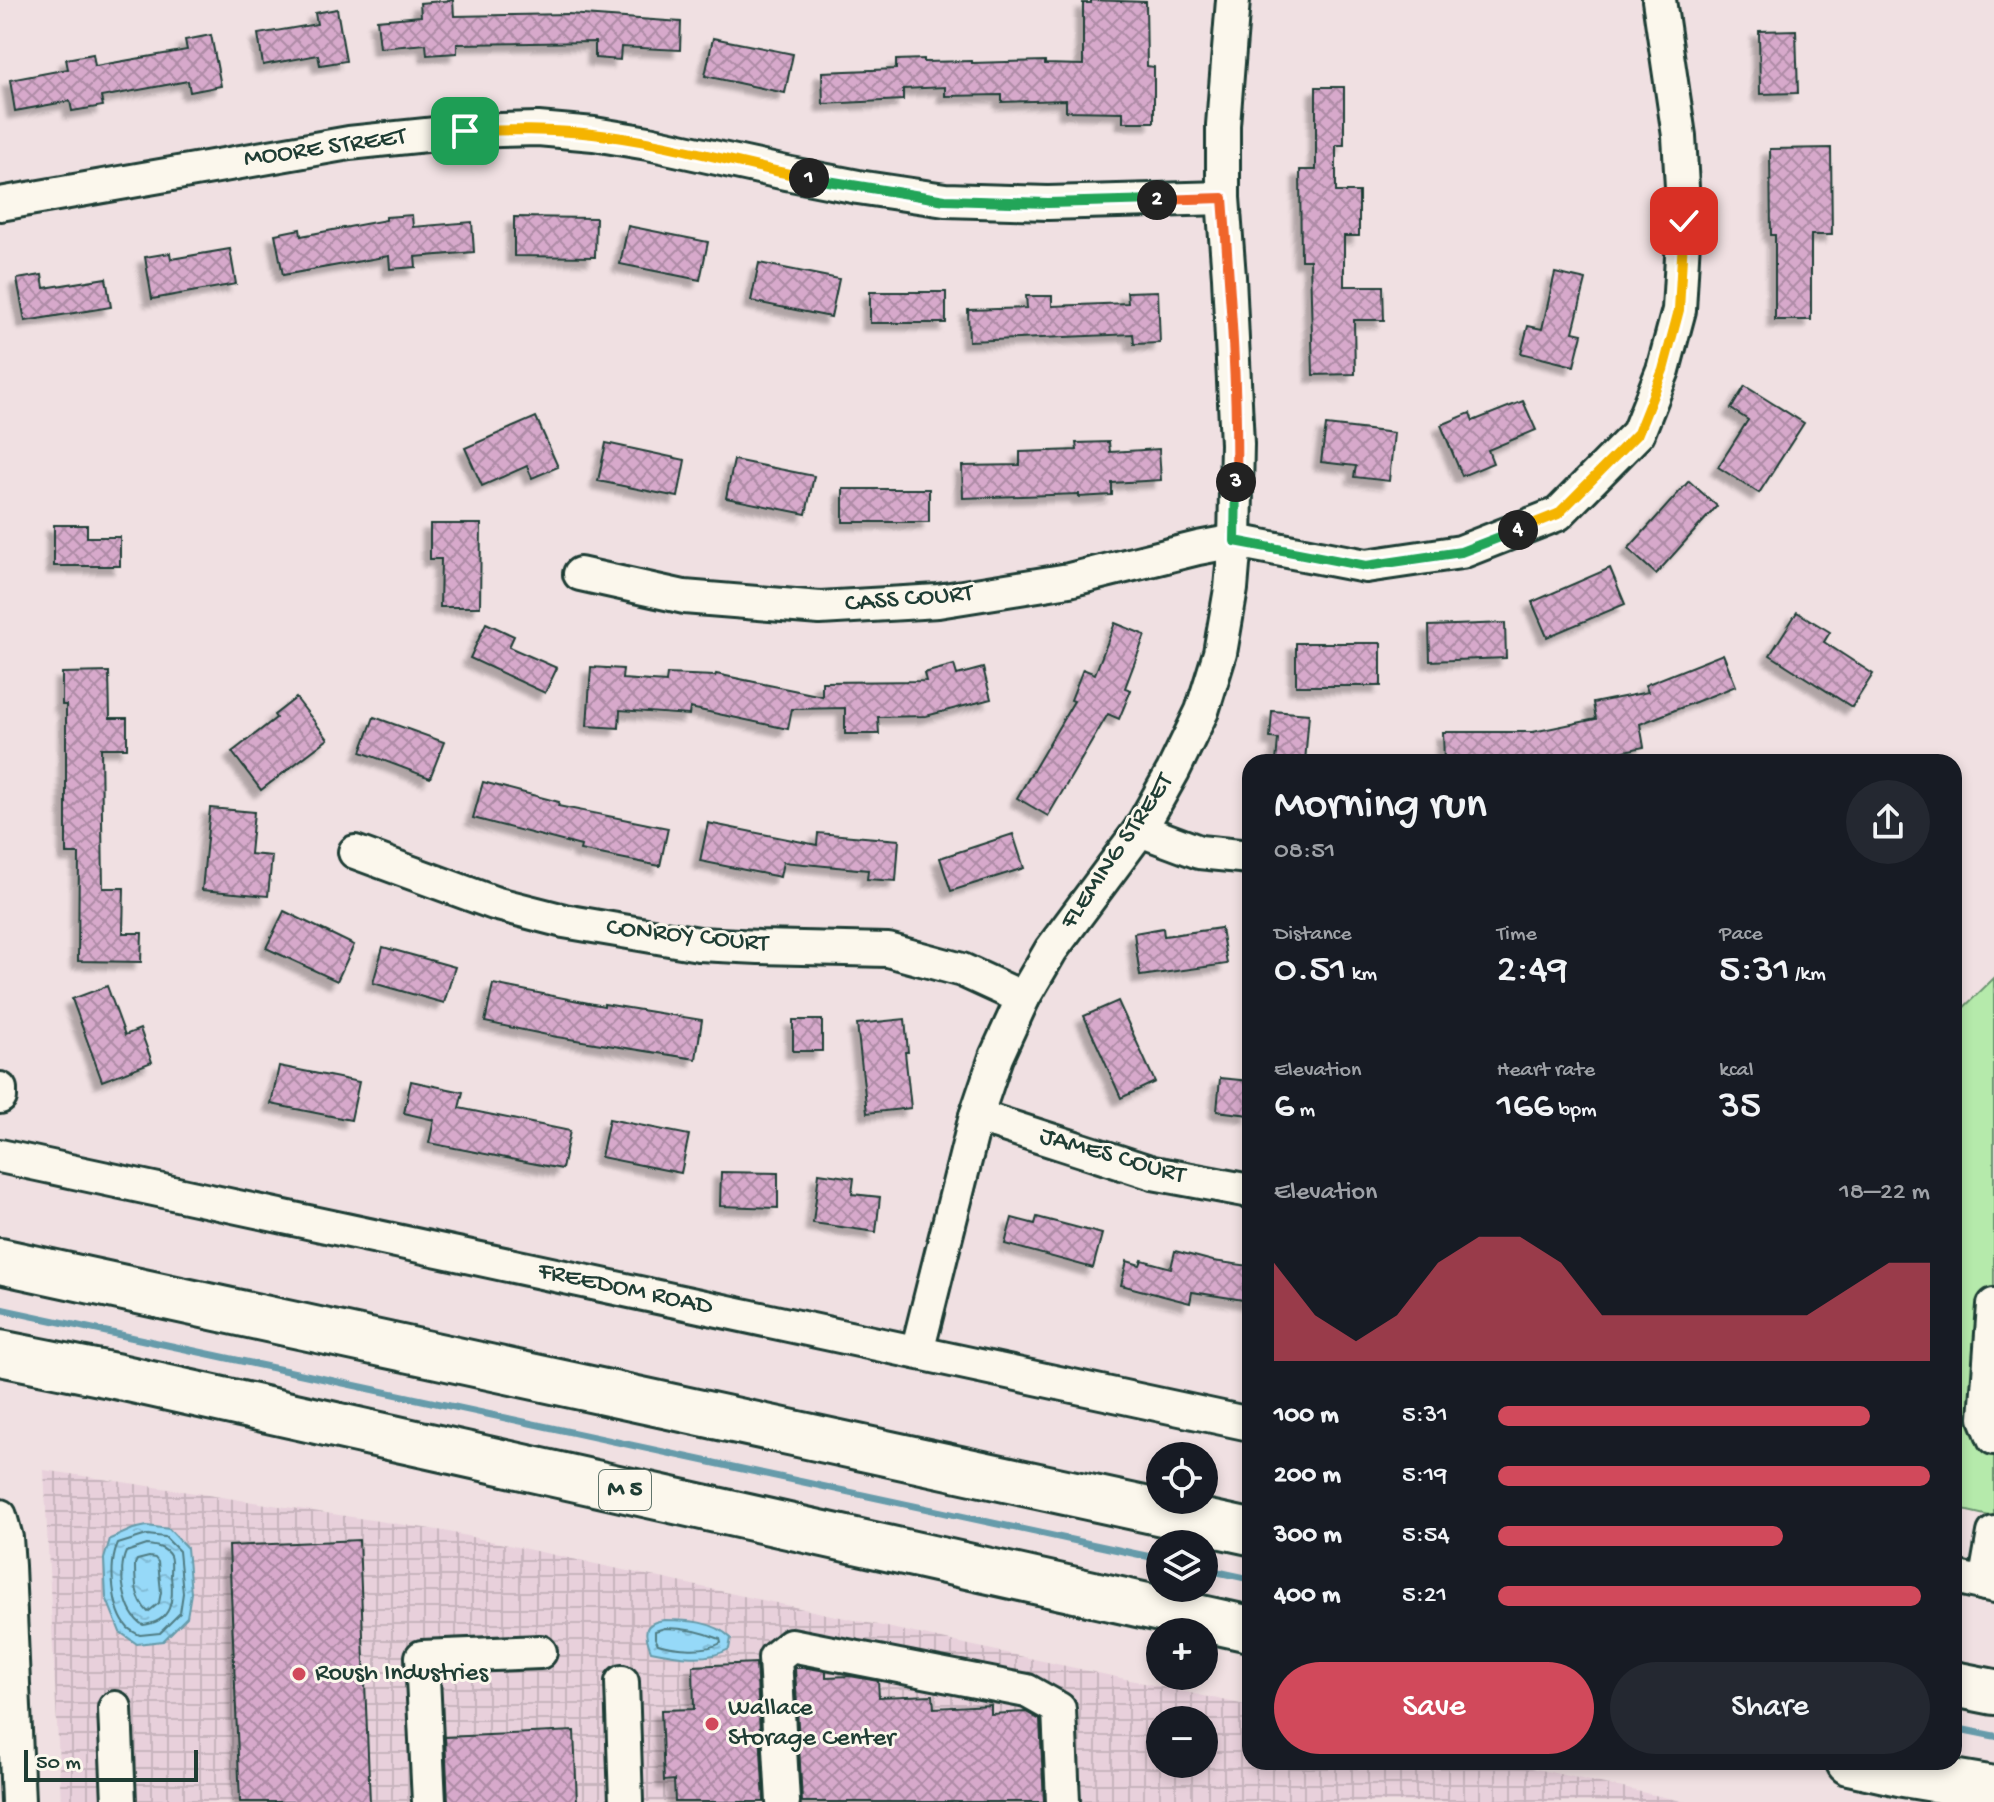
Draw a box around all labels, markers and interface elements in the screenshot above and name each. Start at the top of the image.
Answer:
pin [431,97,499,165]
icon: arrive [443,109,487,153]
street label: MOORE STREET [242,122,409,176]
pin: 1 [789,158,829,198]
text: 1 [805,165,813,191]
pin: 2 [1137,180,1177,220]
text: 2 [1152,187,1162,213]
pin [1650,187,1718,255]
icon: check [1662,199,1706,243]
pin: 3 [1216,462,1256,502]
text: 3 [1230,469,1242,495]
pin: 4 [1498,510,1538,550]
text: 4 [1513,517,1523,543]
street label: CASS COURT [844,579,975,621]
street label: FLEMING STREET [1054,768,1182,937]
button: share [1846,780,1930,864]
text: Morning run [1274,781,1487,833]
text: 08:51 [1274,837,1335,868]
street label: CONROY COURT [605,913,770,961]
text: Distance [1274,922,1352,948]
text: Time [1497,922,1537,948]
text: Pace [1719,922,1763,948]
text: 0.51 [1274,948,1346,995]
text: 2:49 [1497,948,1568,995]
text: 5:31 [1719,948,1790,995]
text: km [1346,962,1377,988]
text: /km [1790,962,1826,988]
text: Elevation [1274,1058,1361,1084]
text: Heart rate [1497,1058,1595,1084]
text: kcal [1719,1058,1754,1084]
text: 6 [1274,1084,1294,1131]
text: 166 [1497,1084,1553,1131]
text: 35 [1719,1084,1761,1131]
text: m [1294,1098,1315,1124]
text: bpm [1553,1098,1597,1124]
street label: JAMES COURT [1036,1121,1189,1193]
text: Elevation [1274,1178,1377,1209]
text: 18–22 m [1839,1178,1930,1209]
street label: FREEDOM ROAD [534,1256,715,1324]
text: 100 m [1274,1401,1339,1432]
text: 5:31 [1402,1401,1448,1432]
map controls [1146,1442,1218,1778]
button: locate [1146,1442,1218,1514]
text: 200 m [1274,1461,1341,1492]
text: 5:19 [1402,1461,1447,1492]
road number: M 5 [599,1470,651,1510]
text: 300 m [1274,1521,1342,1552]
text: 5:54 [1402,1521,1450,1552]
button: layers [1146,1530,1218,1602]
text: 400 m [1274,1581,1340,1612]
text: 5:21 [1402,1581,1447,1612]
button: + [1146,1618,1218,1690]
place label: Roush Industries [315,1659,489,1690]
button: Save [1274,1662,1594,1754]
button: Share [1610,1662,1930,1754]
marker: Roush Industries [290,1665,308,1683]
place label: Wallace Storage Center [728,1694,898,1755]
button: − [1146,1706,1218,1778]
marker: Wallace Storage Center [703,1715,721,1733]
scale bar [24,1746,198,1782]
text: 50 m [36,1751,81,1777]

